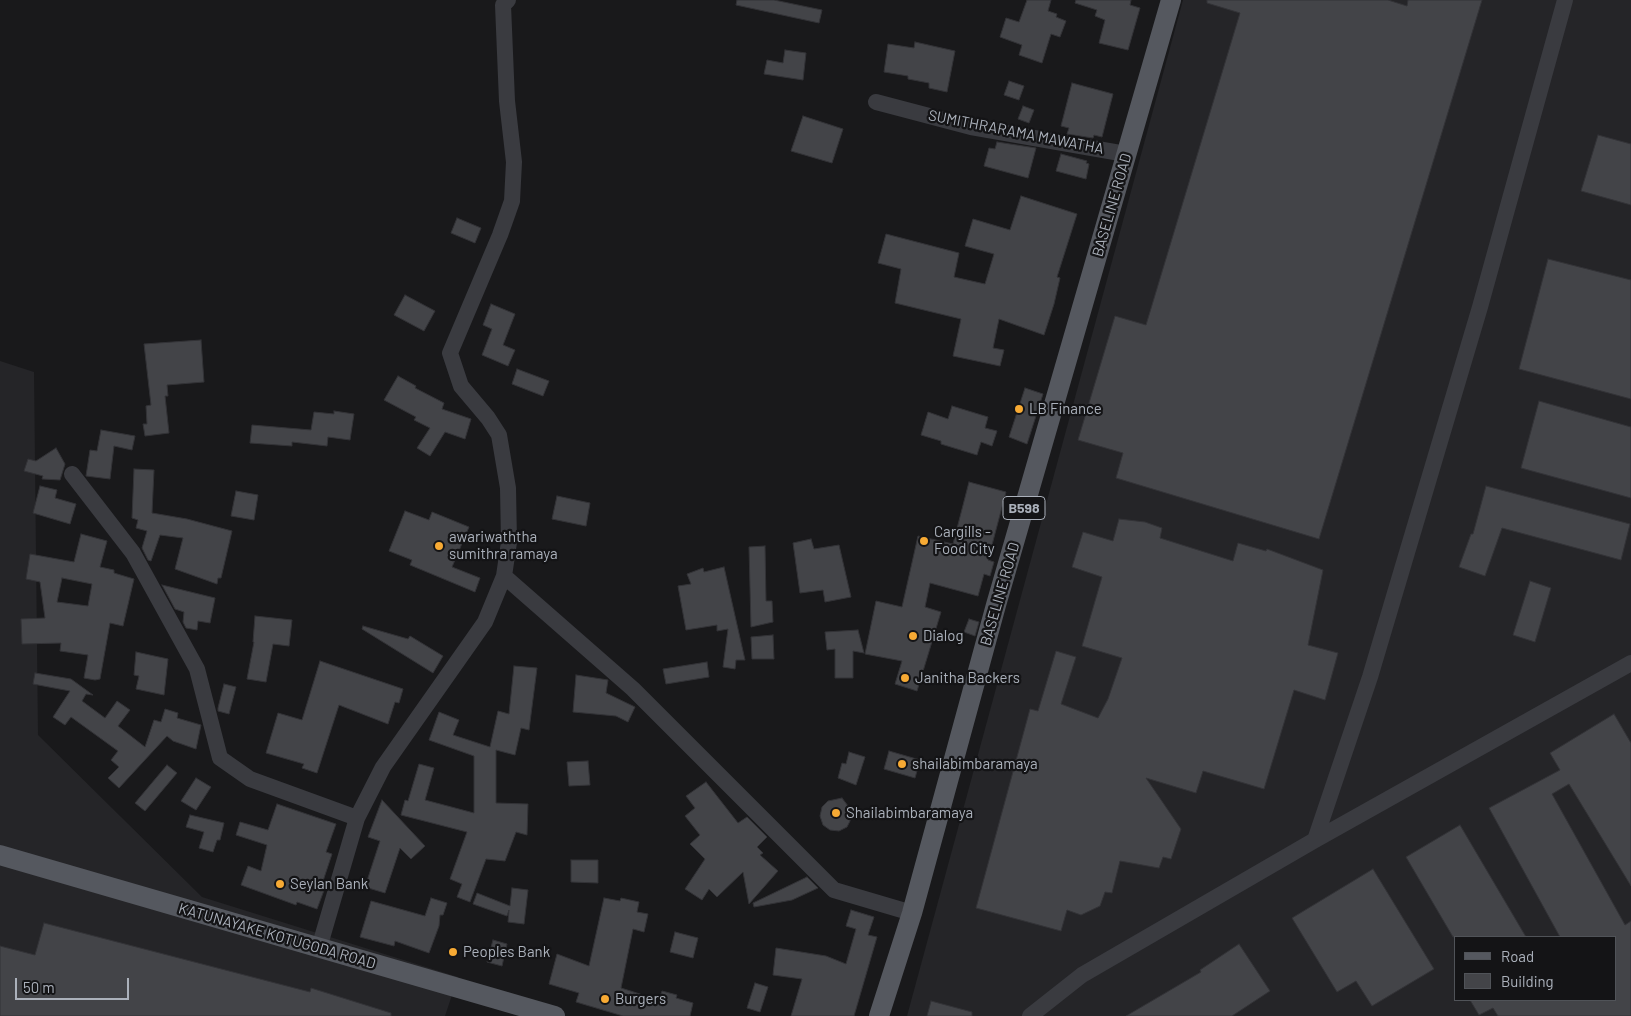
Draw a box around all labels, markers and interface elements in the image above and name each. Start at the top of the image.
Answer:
street label: SUMITHRARAMA MAWATHA [927,106,1105,158]
street label: BASELINE ROAD [1089,151,1135,259]
place label: LB Finance [1029,400,1102,418]
marker: LB Finance [1013,403,1025,415]
road number: B598 [1003,496,1045,520]
place label: Cargills - Food City [934,523,995,558]
place label: awariwaththa sumithra ramaya [449,528,558,563]
marker: Cargills - Food City [918,535,930,547]
marker: awariwaththa sumithra ramaya [433,540,445,552]
street label: BASELINE ROAD [977,540,1023,648]
place label: Dialog [923,627,963,645]
marker: Dialog [907,630,919,642]
place label: Janitha Backers [915,669,1020,687]
marker: Janitha Backers [899,672,911,684]
place label: shailabimbaramaya [912,755,1038,773]
marker: shailabimbaramaya [896,758,908,770]
place label: Shailabimbaramaya [846,804,973,822]
marker: Shailabimbaramaya [830,807,842,819]
place label: Seylan Bank [290,875,368,893]
marker: Seylan Bank [274,878,286,890]
street label: KATUNAYAKE KOTUGODA ROAD [176,899,378,973]
legend [1454,936,1616,1001]
place label: Peoples Bank [463,943,550,961]
marker: Peoples Bank [447,946,459,958]
text: Road [1501,947,1534,965]
scale bar [18,968,131,1000]
text: Building [1501,972,1554,990]
text: 50 m [23,978,55,996]
place label: Burgers [615,990,666,1008]
marker: Burgers [599,993,611,1005]

